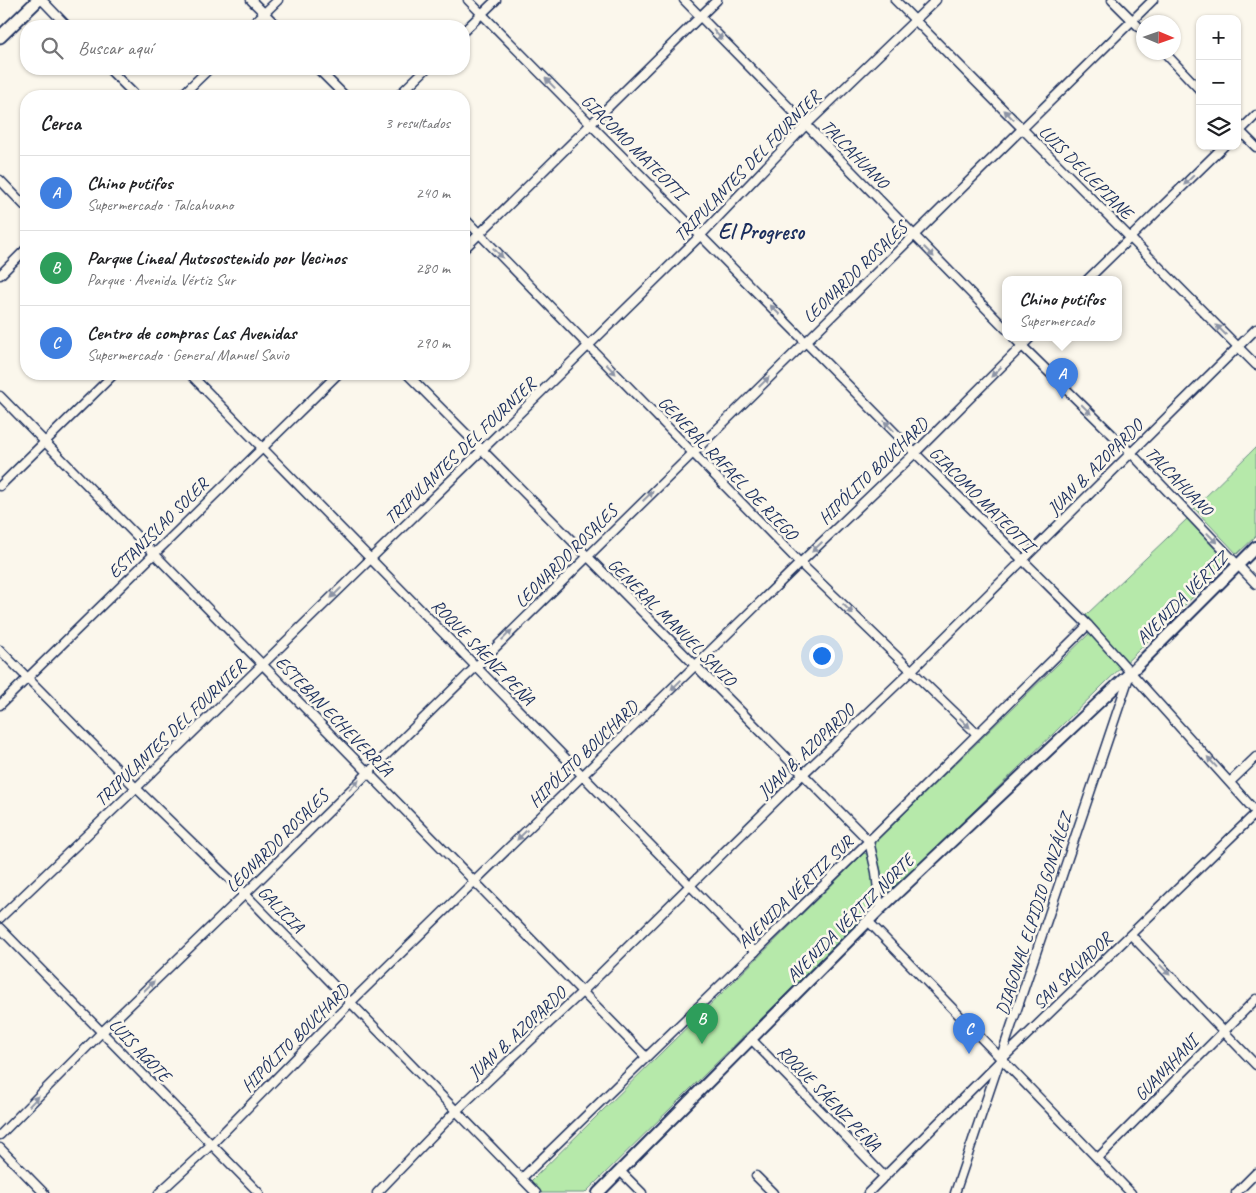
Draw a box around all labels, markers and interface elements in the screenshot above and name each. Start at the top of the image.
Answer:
north arrow [1136,15,1181,60]
map controls [1196,15,1241,150]
button: + [1196,15,1241,60]
search box [20,20,470,75]
one-way arrow [712,29,724,41]
icon: search [38,34,66,62]
text: Buscar aquí [78,36,152,60]
button: − [1196,60,1241,105]
one-way arrow [544,77,556,89]
street label: TRIPULANTES DEL FOURNIER [669,84,826,246]
street label: GIACOMO MATEOTTI [577,90,694,207]
button: layers [1196,105,1241,150]
text: Cerca [40,110,81,136]
one-way arrow [1003,110,1015,122]
text: 3 resultados [385,113,450,133]
street label: TALCAHUANO [817,115,895,195]
street label: LUIS DELLEPIANE [1034,120,1139,225]
text: Chino putifos [87,171,173,195]
one-way arrow [1183,174,1195,186]
text: A [52,183,60,203]
text: 240 m [416,183,450,203]
text: Supermercado · Talcahuano [87,195,233,215]
street label: LEONARDO ROSALES [798,215,913,327]
district label: El Progreso [718,218,806,246]
one-way arrow [923,245,935,257]
text: Parque Lineal Autosostenido por Vecinos [87,246,346,270]
one-way arrow [492,247,504,259]
text: B [52,258,60,278]
text: 280 m [416,258,450,278]
text: Parque · Avenida Vértiz Sur [87,270,235,290]
popup [1002,276,1122,341]
text: Chino putifos [1019,287,1105,311]
one-way arrow [769,304,781,316]
text: Supermercado [1019,311,1094,331]
text: Centro de compras Las Avenidas [87,321,296,345]
one-way arrow [1216,324,1228,336]
text: C [52,333,60,353]
text: 290 m [416,333,450,353]
text: Supermercado · General Manuel Savio [87,345,289,365]
pin: A [1046,358,1078,399]
one-way arrow [605,363,617,375]
one-way arrow [990,366,1002,378]
street label: TRIPULANTES DEL FOURNIER [380,372,542,529]
one-way arrow [758,377,770,389]
street label: GENERAL RAFAEL DE RIEGO [654,391,804,546]
one-way arrow [1080,403,1092,415]
street label: HIPÓLITO BOUCHARD [814,412,933,529]
street label: JUAN B. AZOPARDO [1042,413,1149,520]
one-way arrow [883,421,895,433]
street label: GIACOMO MATEOTTI [925,442,1042,559]
street label: TALCAHUANO [1141,442,1219,522]
street label: ESTANISLAO SOLER [103,472,214,583]
one-way arrow [642,490,654,502]
street label: LEONARDO ROSALES [510,498,624,612]
one-way arrow [1206,531,1218,543]
one-way arrow [811,541,823,553]
street label: AVENIDA VÉRTIZ [1131,545,1235,649]
street label: GENERAL MANUEL SAVIO [603,553,742,692]
one-way arrow [330,587,342,599]
street label: ROQUE SÁENZ PEÑA [427,594,540,710]
one-way arrow [842,603,854,615]
one-way arrow [501,629,513,641]
your location [809,643,835,669]
street label: ESTEBAN ECHEVERRÍA [271,651,398,782]
street label: TRIPULANTES DEL FOURNIER [90,654,252,811]
one-way arrow [670,679,682,691]
street label: HIPÓLITO BOUCHARD [524,695,643,812]
street label: JUAN B. AZOPARDO [752,698,860,803]
one-way arrow [959,717,971,729]
one-way arrow [1206,757,1218,769]
one-way arrow [348,780,360,792]
street label: LEONARDO ROSALES [221,783,335,897]
street label: DIAGONAL ELPIDIO GONZÁLEZ [991,808,1078,1018]
one-way arrow [516,829,528,841]
street label: AVENIDA VÉRTIZ SUR [733,830,859,953]
street label: AVENIDA VÉRTIZ NORTE [781,848,920,987]
street label: GALICIA [253,881,309,938]
street label: SAN SALVADOR [1028,926,1118,1014]
one-way arrow [1159,964,1171,976]
street label: HIPÓLITO BOUCHARD [236,978,355,1097]
one-way arrow [143,980,155,992]
street label: JUAN B. AZOPARDO [463,981,572,1085]
pin: B [686,1003,718,1044]
pin: C [953,1013,985,1054]
street label: LUIS AGOTE [104,1014,177,1088]
street label: GUANAHANI [1130,1028,1205,1105]
street label: ROQUE SÁENZ PEÑA [773,1040,886,1156]
one-way arrow [28,1095,40,1107]

